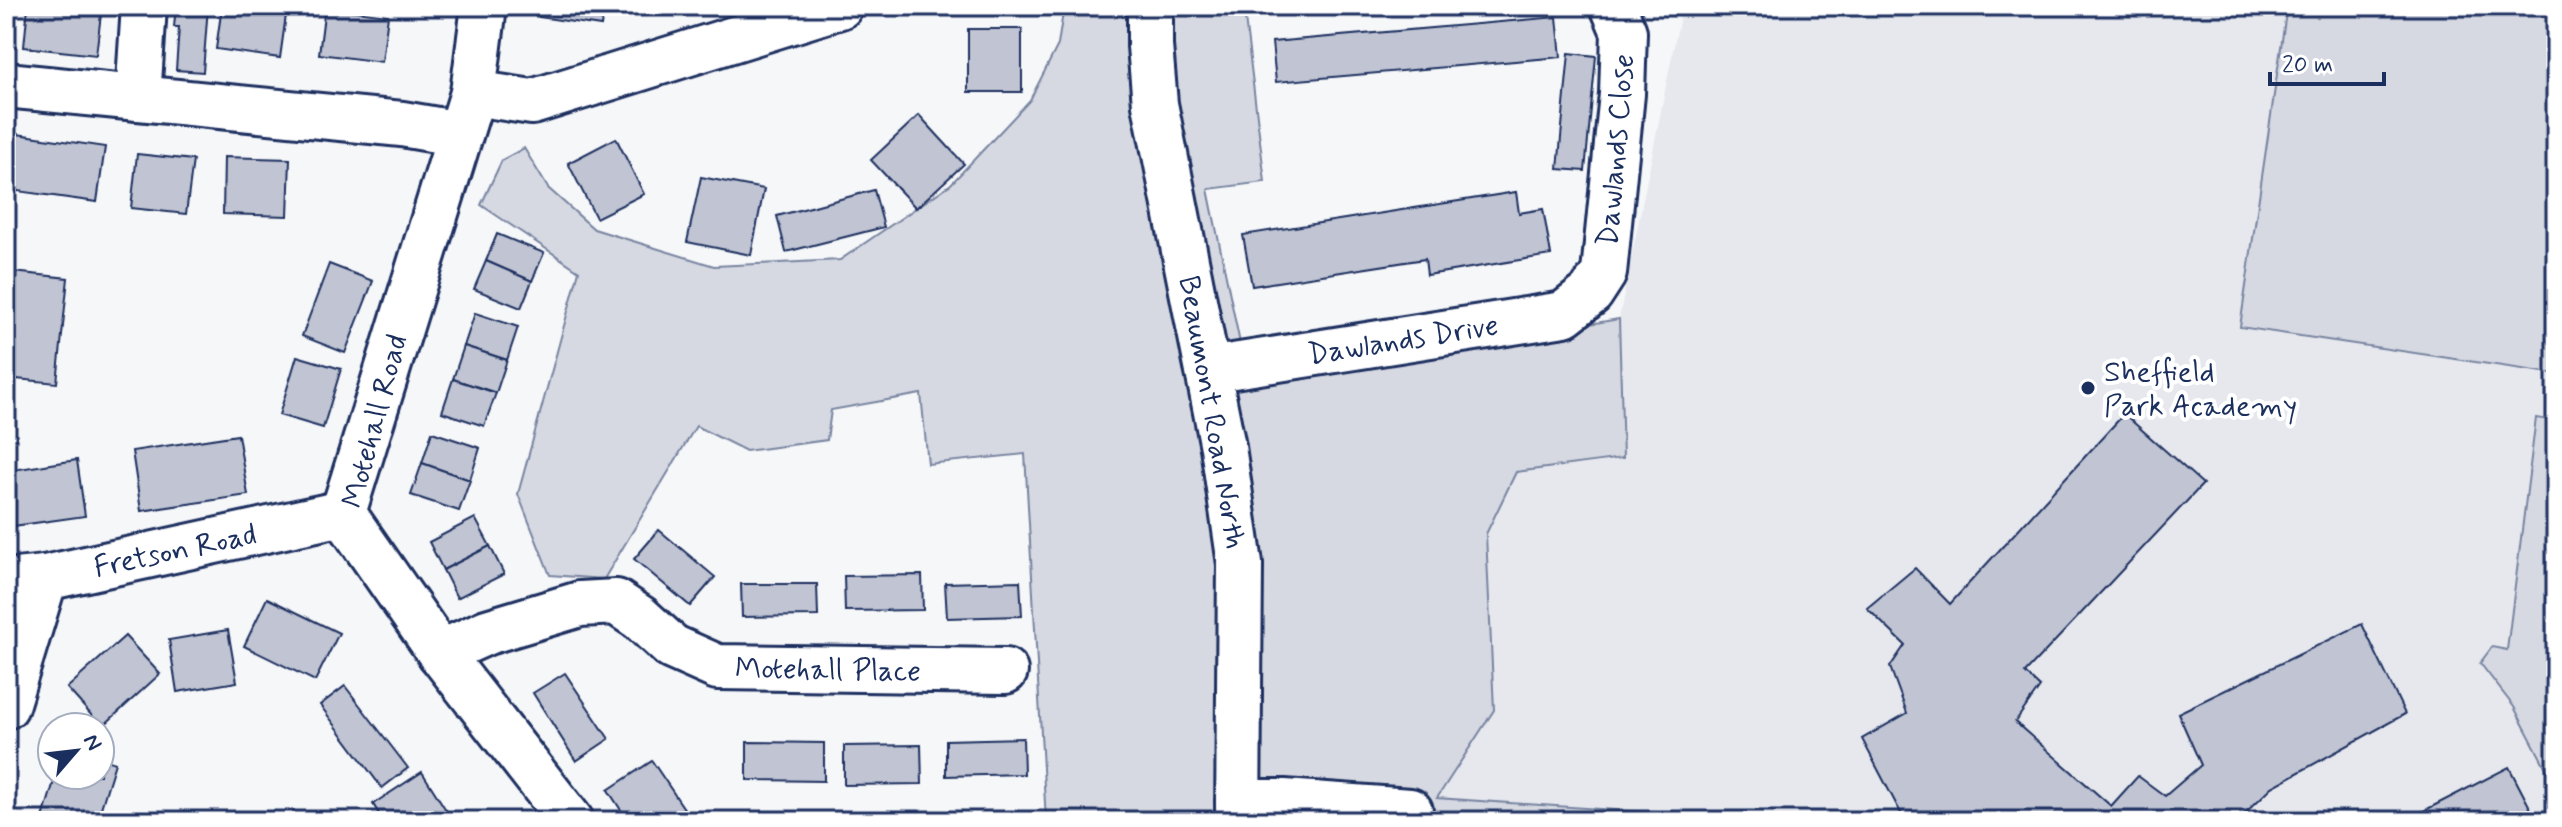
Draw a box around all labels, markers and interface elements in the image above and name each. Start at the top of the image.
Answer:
scale bar [2270,36,2384,86]
text: 20 m [2282,50,2333,81]
street label: Dawlands Close [1589,52,1644,248]
street label: Beaumont Road North [1168,273,1255,552]
street label: Dawlands Drive [1305,306,1501,375]
street label: Motehall Road [334,330,417,512]
place label: Sheffield Park Academy [2104,353,2297,426]
marker: Sheffield Park Academy [2079,379,2097,397]
street label: Fretson Road [90,515,260,588]
street label: Motehall Place [735,649,921,692]
north arrow [36,711,116,791]
text: N [76,730,108,756]

